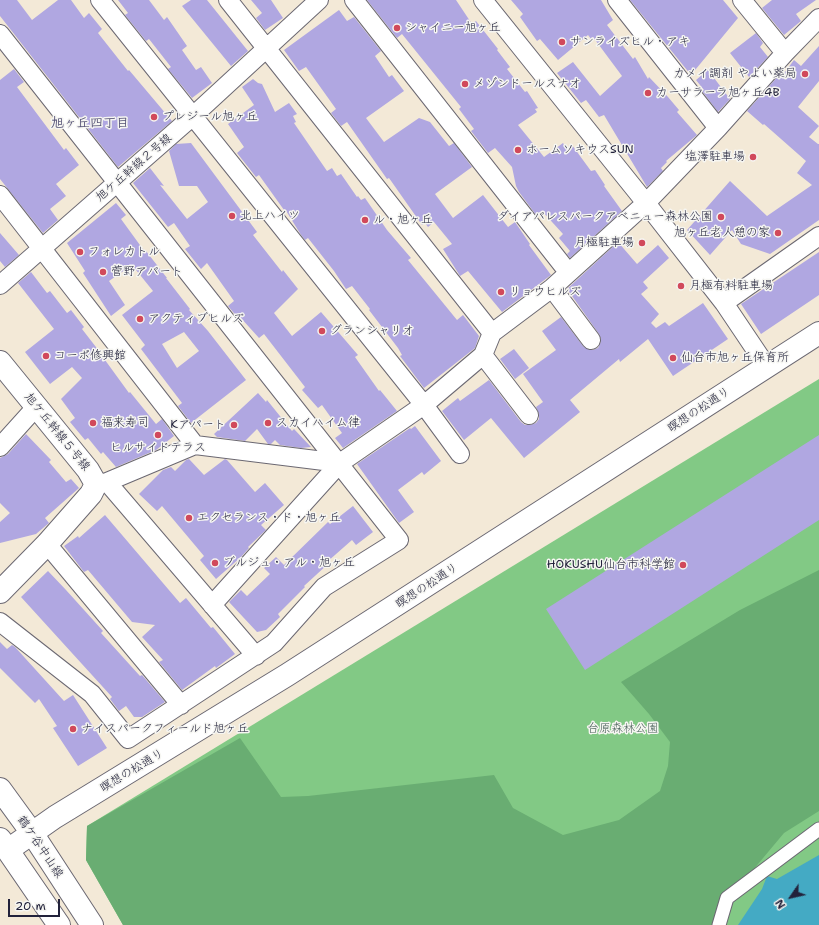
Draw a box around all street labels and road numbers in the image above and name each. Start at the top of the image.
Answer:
street label: 旭ケ丘幹線２号線 [93,131,175,205]
street label: 瞑想の松通り [665,384,733,436]
street label: 旭ケ丘幹線５号線 [21,390,93,474]
street label: 瞑想の松通り [393,560,461,612]
street label: 瞑想の松通り [97,746,167,796]
street label: 鶴ケ谷中山線 [14,813,66,881]

